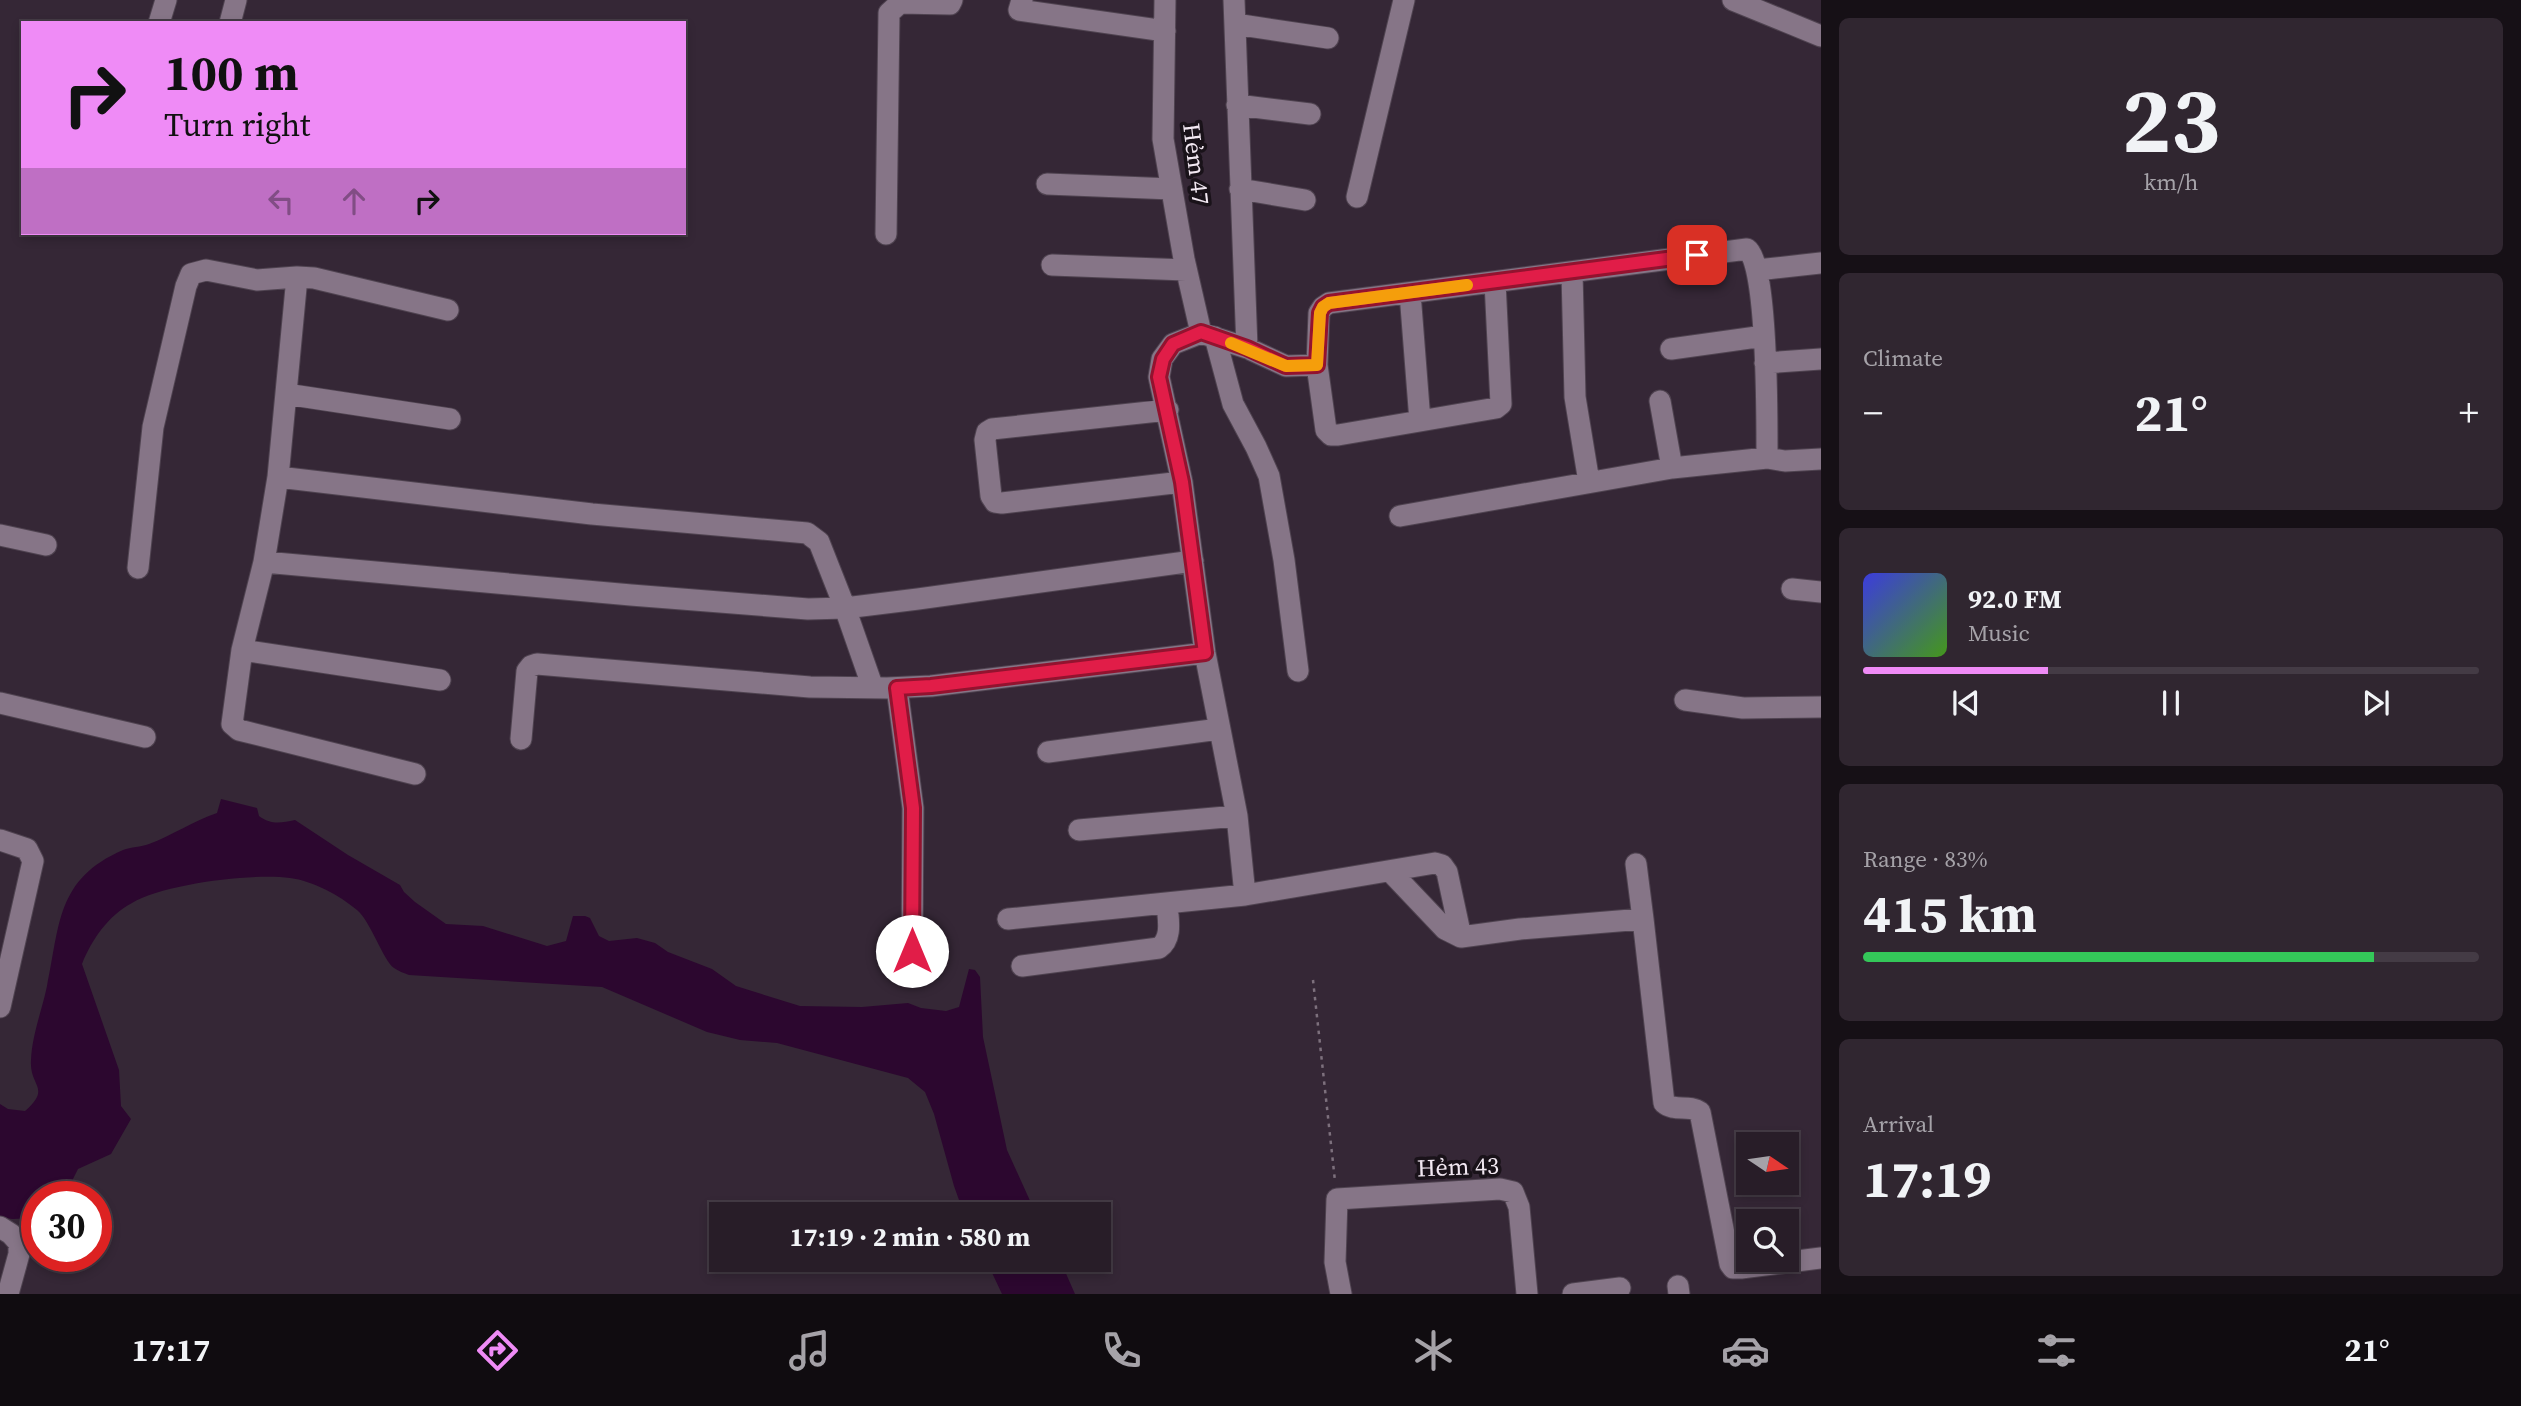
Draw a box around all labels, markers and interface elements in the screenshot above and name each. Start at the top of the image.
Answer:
text: 100 m [164,39,299,106]
icon: right [49,49,140,140]
text: 23 [2122,58,2220,182]
text: Turn right [164,103,310,147]
street label: Hẻm 47 [1175,121,1218,207]
text: km/h [2144,166,2198,198]
icon: left [262,182,300,220]
icon: ahead [335,182,373,220]
icon: right [408,182,446,220]
pin [1667,225,1727,285]
icon: arrive [1678,236,1716,274]
text: Climate [1863,342,1943,374]
text: 21° [2134,377,2208,448]
text: − [1863,387,1883,439]
text: + [2459,387,2479,439]
text: 92.0 FM [1968,581,2062,617]
text: Music [1968,617,2030,649]
icon: previous [1947,684,1985,722]
icon: pause [2152,684,2190,722]
icon: next [2357,684,2395,722]
text: Range · 83% [1863,843,1988,875]
text: 415 km [1863,878,2037,949]
position arrow [875,914,949,988]
text: Arrival [1863,1108,1934,1140]
north arrow [1736,1132,1799,1195]
map controls [1736,1132,1799,1272]
text: 17:19 [1863,1143,1991,1214]
street label: Hẻm 43 [1416,1149,1499,1184]
speed limit sign: 30 [21,1181,112,1272]
button: search [1736,1209,1799,1272]
text: 17:19 · 2 min · 580 m [790,1219,1030,1255]
icon: directions [473,1326,522,1375]
icon: music [785,1326,834,1375]
icon: phone [1097,1326,1146,1375]
icon: climate [1409,1326,1458,1375]
icon: car [1721,1326,1770,1375]
icon: filters [2032,1326,2081,1375]
text: 17:17 [131,1328,210,1372]
text: 21° [2344,1328,2390,1372]

